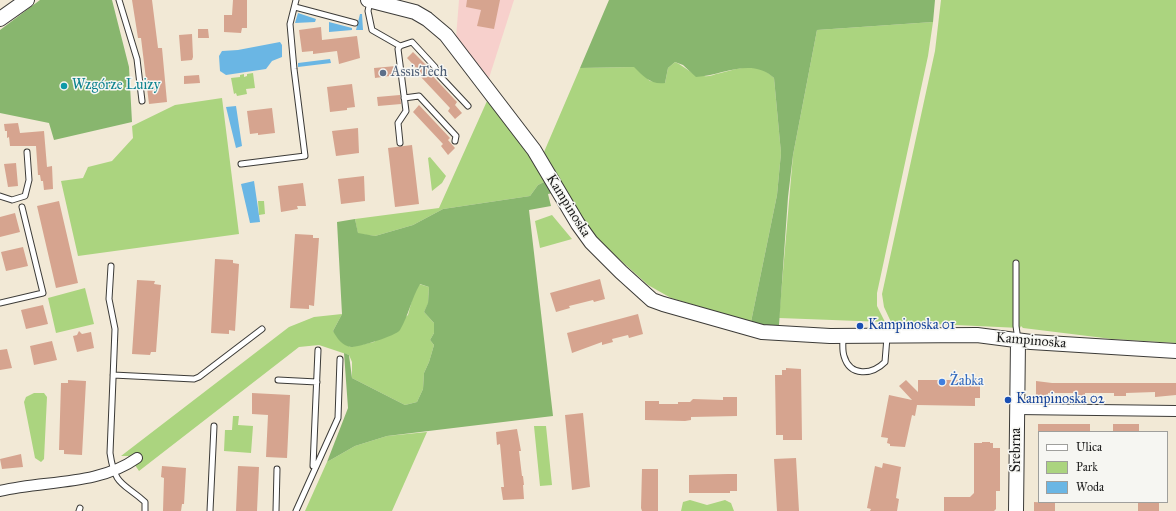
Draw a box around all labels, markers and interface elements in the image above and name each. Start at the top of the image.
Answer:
place label: AssisTech [391,65,447,81]
marker: AssisTech [378,68,388,78]
place label: Wzgórze Luizy [72,78,160,94]
marker: Wzgórze Luizy [59,81,69,91]
street label: Kampinoska [542,172,594,240]
place label: Kampinoska 01 [868,318,955,334]
marker: Kampinoska 01 [855,321,865,331]
street label: Kampinoska [995,330,1067,352]
place label: Żabka [950,374,984,390]
marker: Żabka [937,377,947,387]
place label: Kampinoska 02 [1016,392,1105,408]
marker: Kampinoska 02 [1003,395,1013,405]
street label: Srebrna [1009,428,1025,472]
legend [1038,431,1168,503]
text: Ulica [1076,440,1102,454]
text: Park [1076,460,1098,474]
text: Woda [1076,480,1104,494]

